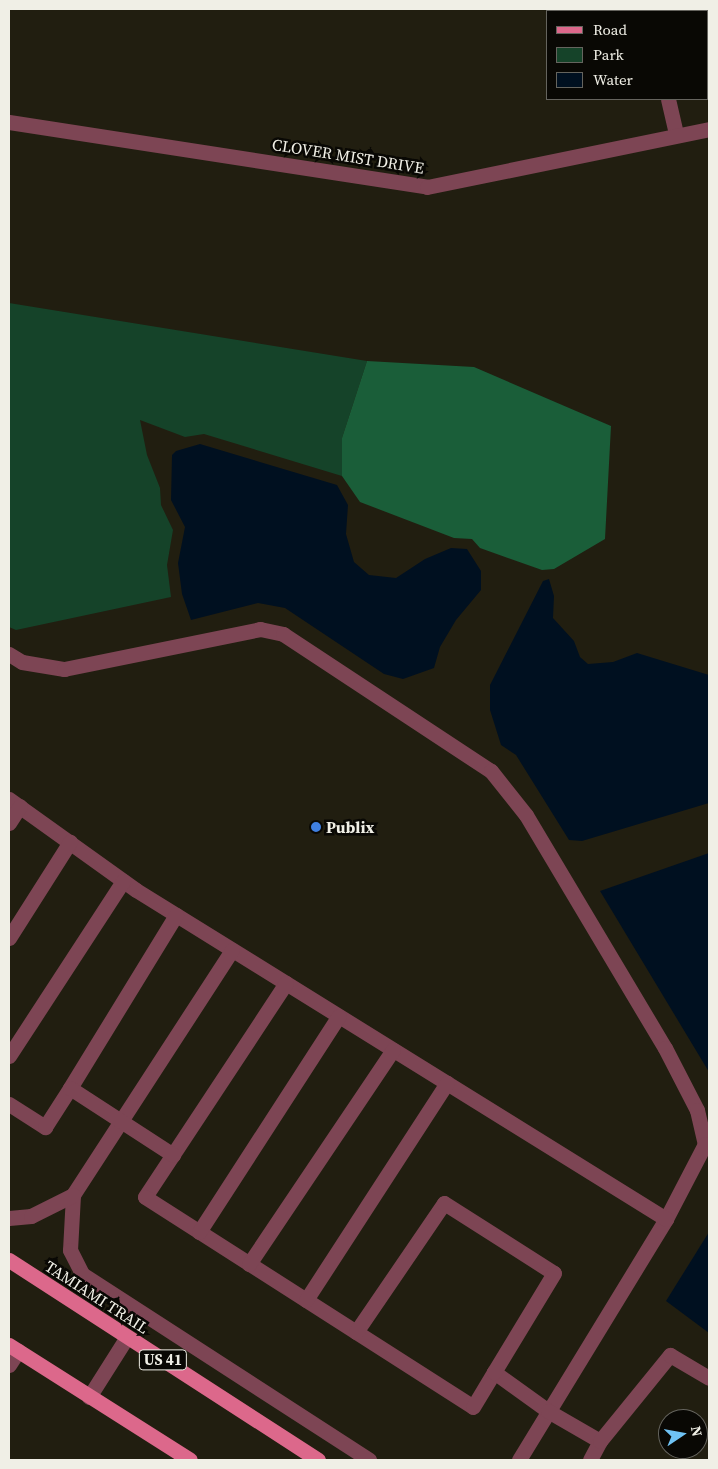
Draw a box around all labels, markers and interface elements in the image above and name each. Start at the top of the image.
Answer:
legend [546,10,708,100]
text: Road [593,19,627,40]
text: Park [593,44,624,65]
text: Water [593,69,633,90]
street label: CLOVER MIST DRIVE [270,134,426,178]
place label: Publix [326,817,374,837]
marker: Publix [310,821,322,833]
street label: TAMIAMI TRAIL [41,1256,153,1338]
road number: US 41 [138,1348,188,1372]
north arrow [658,1409,708,1459]
text: N [686,1424,708,1438]

